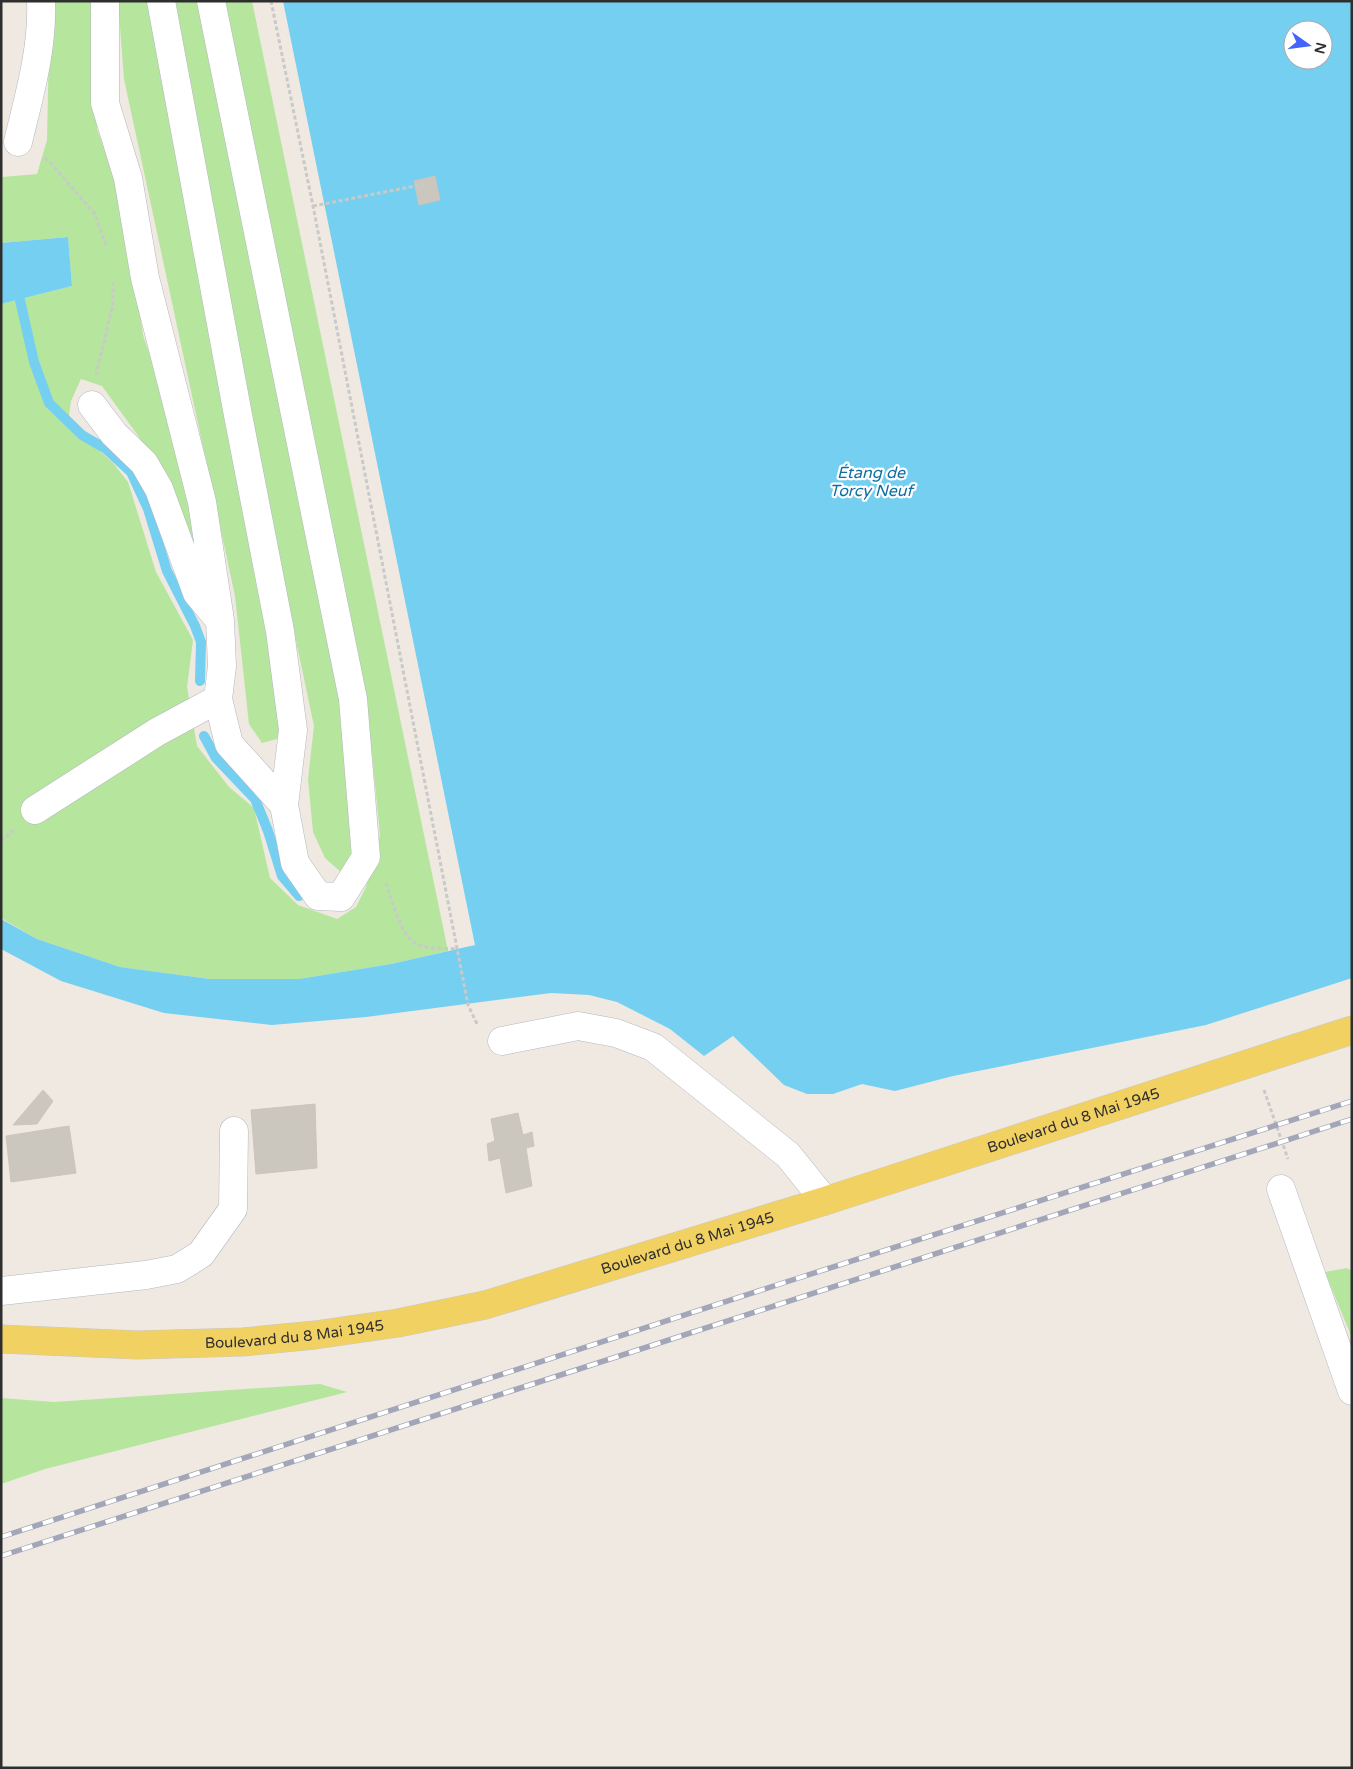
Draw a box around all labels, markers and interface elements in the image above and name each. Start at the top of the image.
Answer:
north arrow [1283,20,1333,70]
text: N [1311,41,1330,56]
water label: Étang de Torcy Neuf [829,463,915,501]
street label: Boulevard du 8 Mai 1945 [985,1084,1162,1157]
street label: Boulevard du 8 Mai 1945 [599,1208,776,1278]
street label: Boulevard du 8 Mai 1945 [205,1316,385,1352]

